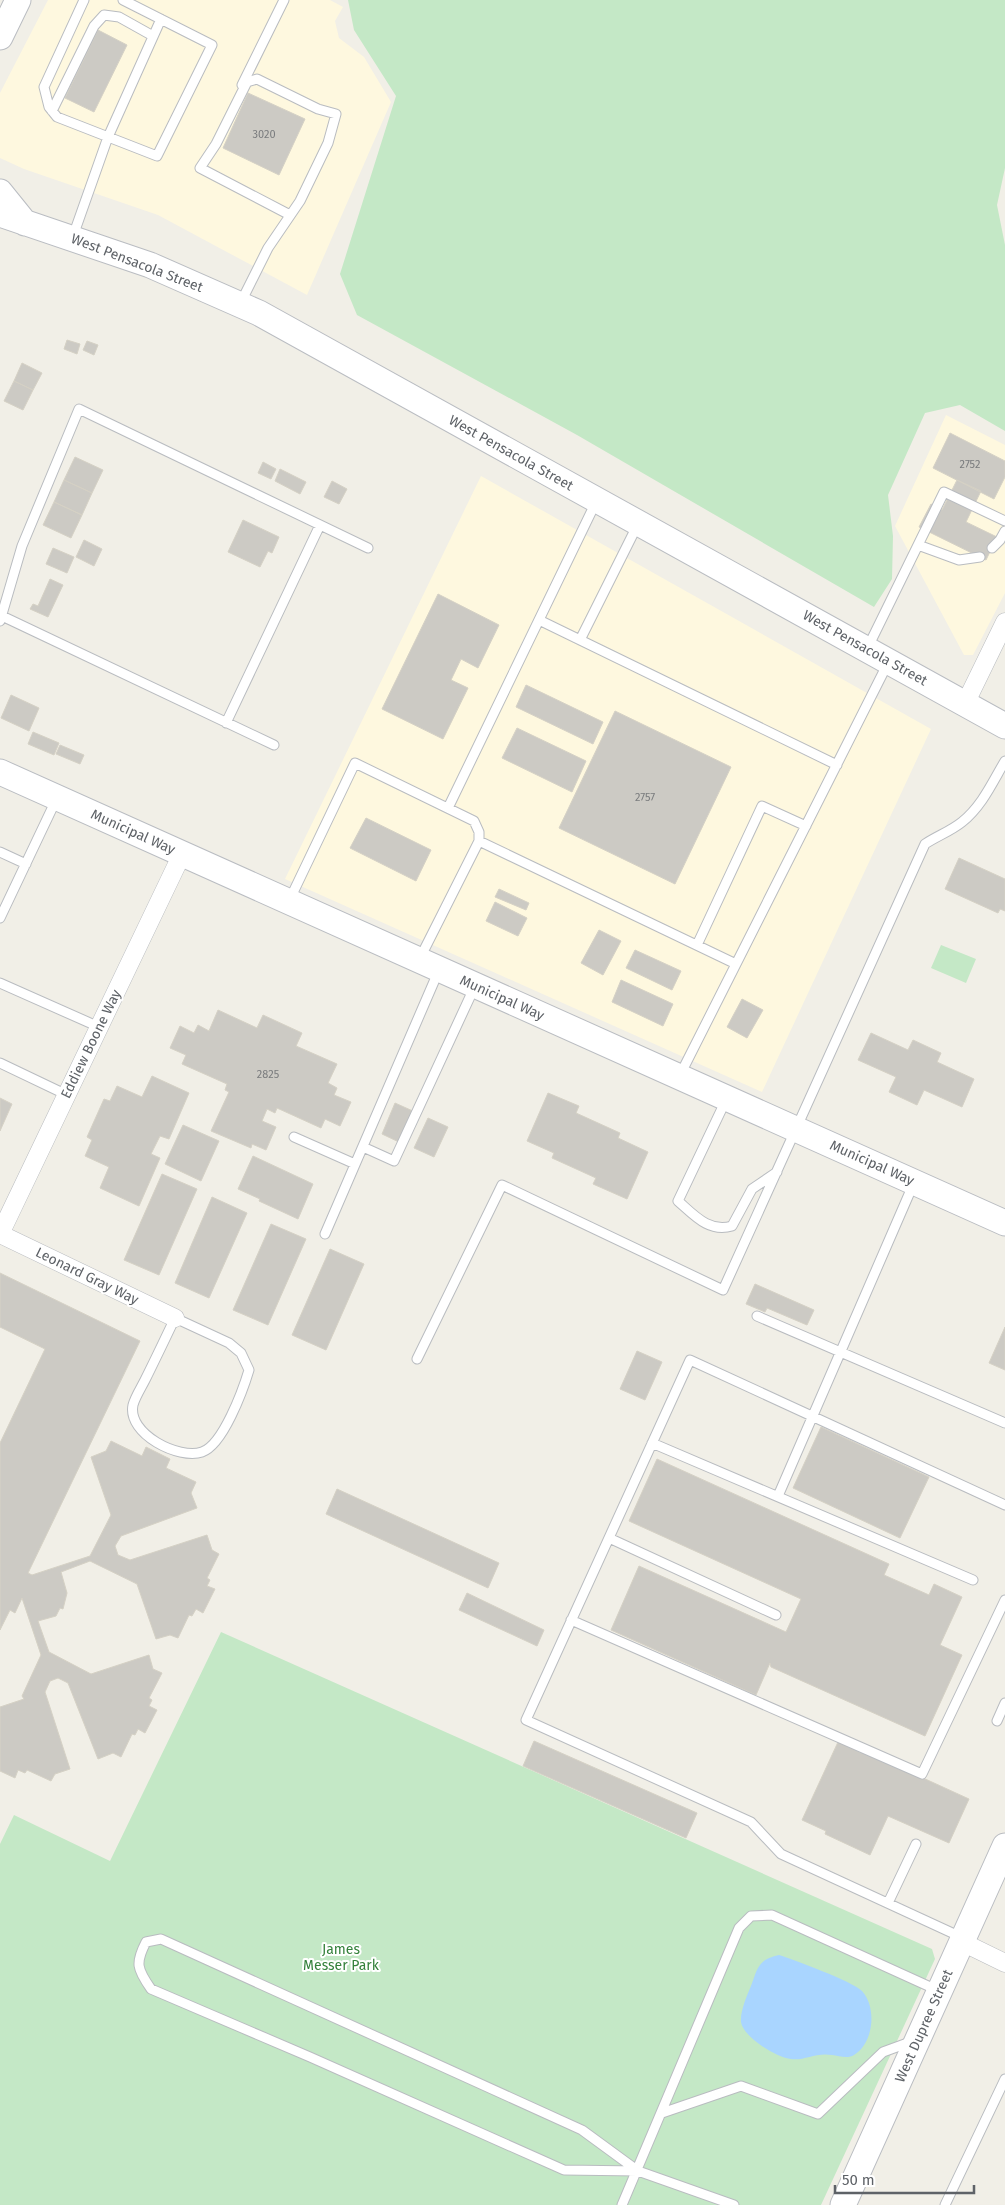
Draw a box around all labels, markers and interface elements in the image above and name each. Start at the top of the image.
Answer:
house number: 3020 [252,128,276,141]
street label: West Pensacola Street [69,230,206,296]
street label: West Pensacola Street [446,412,577,495]
house number: 2752 [960,458,980,471]
street label: West Pensacola Street [800,607,931,690]
house number: 2757 [635,791,655,804]
street label: Municipal Way [88,806,178,858]
street label: Municipal Way [457,972,547,1024]
street label: Eddiew Boone Way [57,987,125,1101]
house number: 2825 [257,1068,280,1081]
street label: Municipal Way [827,1137,917,1189]
street label: Leonard Gray Way [33,1244,141,1308]
park label: James Messer Park [303,1941,380,1974]
street label: West Dupree Street [891,1966,957,2085]
scale bar [835,2162,974,2194]
text: 50 m [842,2171,875,2189]

